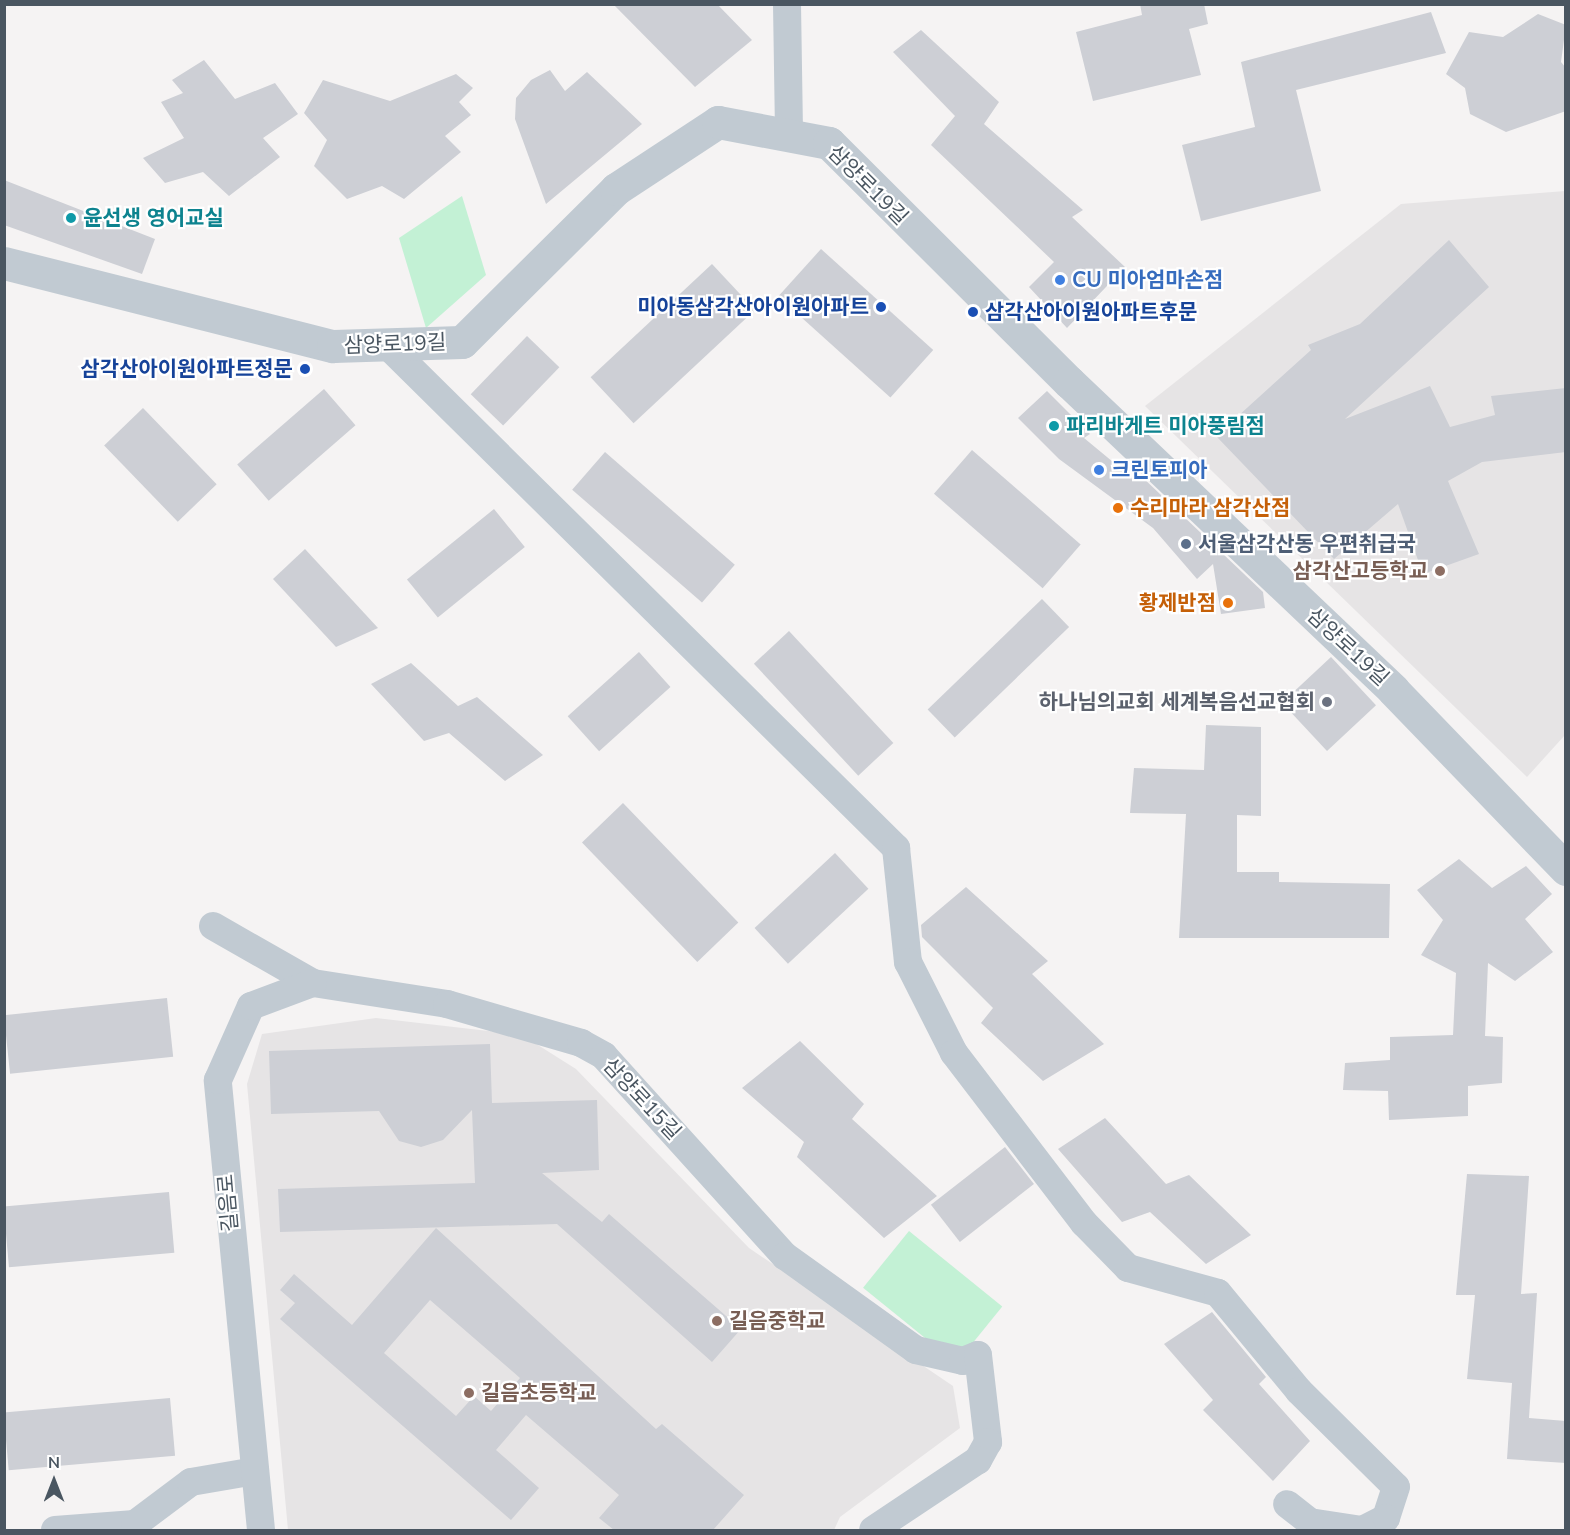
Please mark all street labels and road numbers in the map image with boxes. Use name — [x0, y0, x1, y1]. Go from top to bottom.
street label: 삼양로19길 — [823, 140, 913, 230]
street label: 삼양로19길 — [343, 330, 447, 358]
street label: 삼양로19길 — [1302, 603, 1394, 691]
street label: 삼양로15길 — [598, 1053, 686, 1145]
street label: 길음로 — [213, 1173, 243, 1233]

